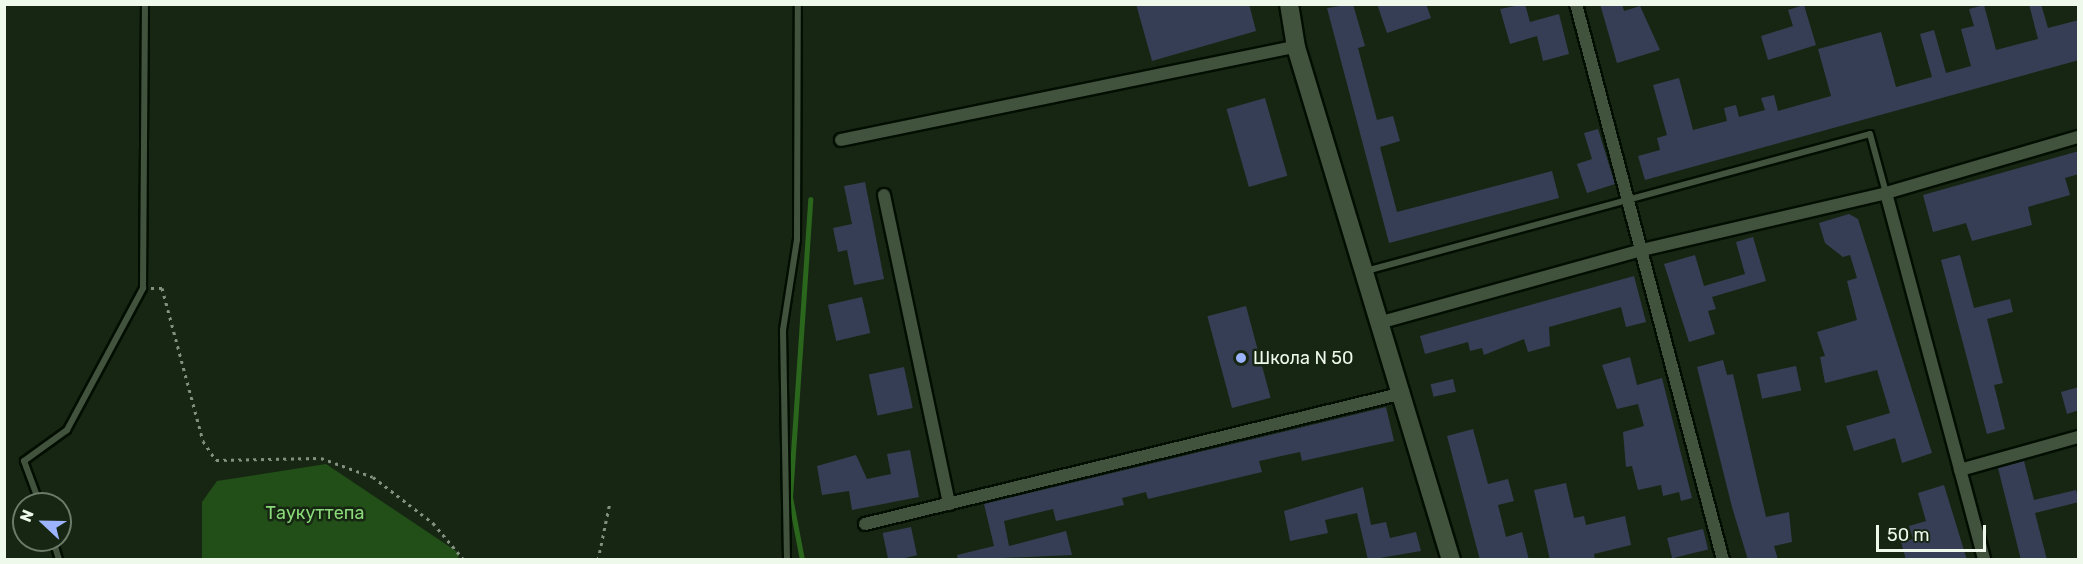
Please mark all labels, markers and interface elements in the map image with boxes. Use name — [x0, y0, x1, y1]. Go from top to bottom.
place label: Школа N 50 — [1253, 347, 1353, 369]
marker: Школа N 50 — [1234, 351, 1248, 365]
north arrow — [12, 492, 72, 552]
park label: Таукуттепа — [266, 502, 364, 524]
text: N — [16, 507, 38, 525]
scale bar — [1879, 513, 1988, 551]
text: 50 m — [1887, 524, 1930, 546]

